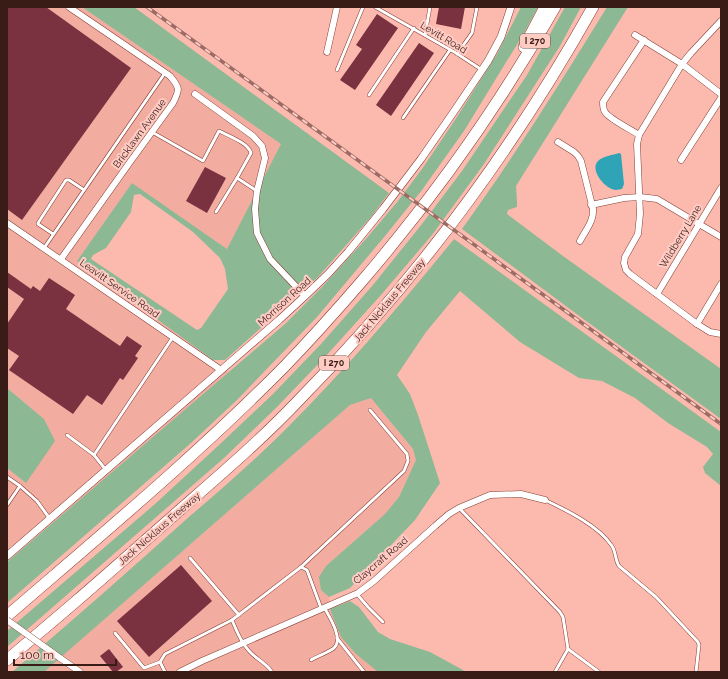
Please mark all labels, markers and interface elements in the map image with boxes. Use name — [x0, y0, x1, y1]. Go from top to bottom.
street label: Levitt Road — [419, 19, 469, 56]
road number: I 270 — [520, 34, 550, 48]
street label: Bricklawn Avenue — [111, 97, 168, 170]
street label: Wildberry Lane — [657, 203, 704, 270]
street label: Jack Nicklaus Freeway — [351, 256, 428, 344]
street label: Leavitt Service Road — [78, 257, 162, 320]
street label: Morrison Road — [256, 275, 313, 328]
road number: I 270 — [319, 356, 349, 370]
street label: Jack Nicklaus Freeway — [116, 489, 203, 567]
street label: Claycraft Road — [351, 534, 410, 586]
scale bar — [14, 641, 116, 667]
text: 100 m — [20, 648, 54, 662]

